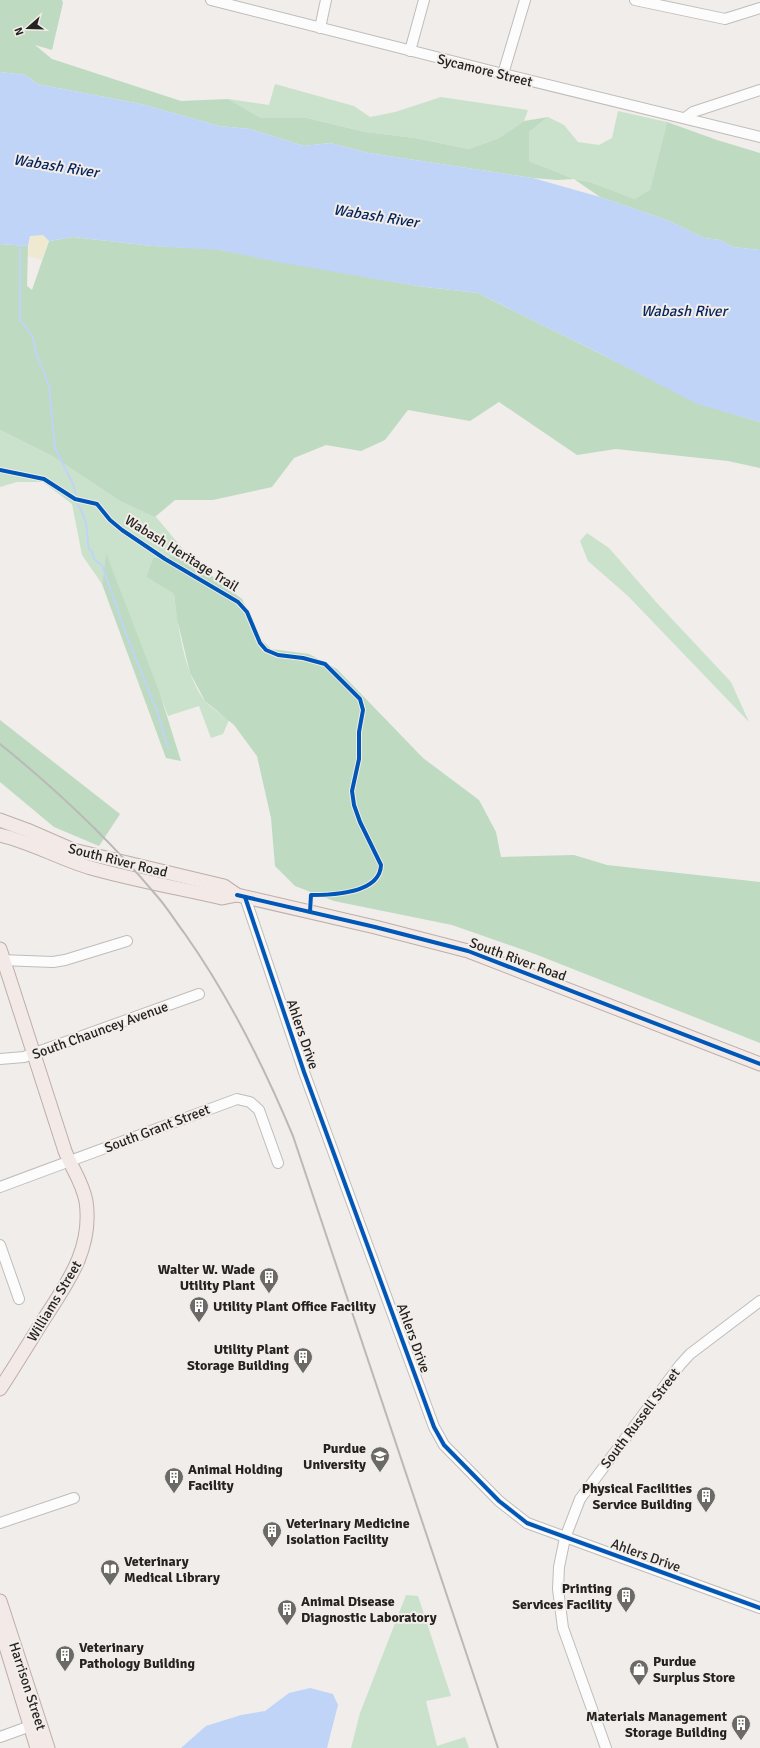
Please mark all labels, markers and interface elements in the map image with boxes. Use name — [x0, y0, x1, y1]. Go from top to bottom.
north arrow — [8, 8, 48, 48]
text: N — [12, 25, 26, 37]
street label: Sycamore Street — [436, 50, 534, 91]
water label: Wabash River — [12, 150, 102, 182]
water label: Wabash River — [332, 200, 422, 232]
water label: Wabash River — [641, 302, 729, 320]
street label: Wabash Heritage Trail — [122, 511, 242, 595]
street label: South River Road — [66, 840, 169, 881]
street label: South River Road — [467, 934, 569, 985]
street label: Ahlers Drive — [283, 997, 322, 1071]
street label: South Chauncey Avenue — [30, 998, 171, 1063]
street label: South Grant Street — [102, 1101, 212, 1156]
street label: Williams Street — [24, 1258, 85, 1345]
place label: Walter W. Wade Utility Plant — [158, 1261, 256, 1294]
building icon: Walter W. Wade Utility Plant — [258, 1266, 280, 1294]
building icon: Utility Plant Office Facility — [188, 1295, 210, 1323]
place label: Utility Plant Office Facility — [213, 1298, 376, 1315]
street label: Ahlers Drive — [393, 1301, 434, 1375]
place label: Utility Plant Storage Building — [187, 1341, 290, 1374]
building icon: Utility Plant Storage Building — [292, 1346, 314, 1374]
street label: South Russell Street — [597, 1365, 684, 1472]
place label: Purdue University — [303, 1440, 366, 1473]
school or university icon: Purdue University — [369, 1445, 391, 1473]
place label: Animal Holding Facility — [188, 1461, 283, 1494]
building icon: Animal Holding Facility — [163, 1466, 185, 1494]
place label: Physical Facilities Service Building — [582, 1480, 692, 1513]
building icon: Physical Facilities Service Building — [695, 1485, 717, 1513]
place label: Veterinary Medicine Isolation Facility — [286, 1515, 410, 1548]
building icon: Veterinary Medicine Isolation Facility — [261, 1520, 283, 1548]
street label: Ahlers Drive — [609, 1535, 683, 1576]
place label: Veterinary Medical Library — [124, 1553, 220, 1586]
library icon: Veterinary Medical Library — [99, 1558, 121, 1586]
place label: Printing Services Facility — [512, 1580, 612, 1613]
building icon: Printing Services Facility — [615, 1585, 637, 1613]
place label: Animal Disease Diagnostic Laboratory — [301, 1593, 437, 1626]
building icon: Animal Disease Diagnostic Laboratory — [276, 1598, 298, 1626]
place label: Veterinary Pathology Building — [79, 1639, 195, 1672]
street label: Harrison Street — [5, 1640, 50, 1732]
building icon: Veterinary Pathology Building — [54, 1644, 76, 1672]
place label: Purdue Surplus Store — [653, 1653, 735, 1686]
shop icon: Purdue Surplus Store — [628, 1658, 650, 1686]
place label: Materials Management Storage Building — [586, 1708, 728, 1741]
building icon: Materials Management Storage Building — [730, 1713, 752, 1741]

